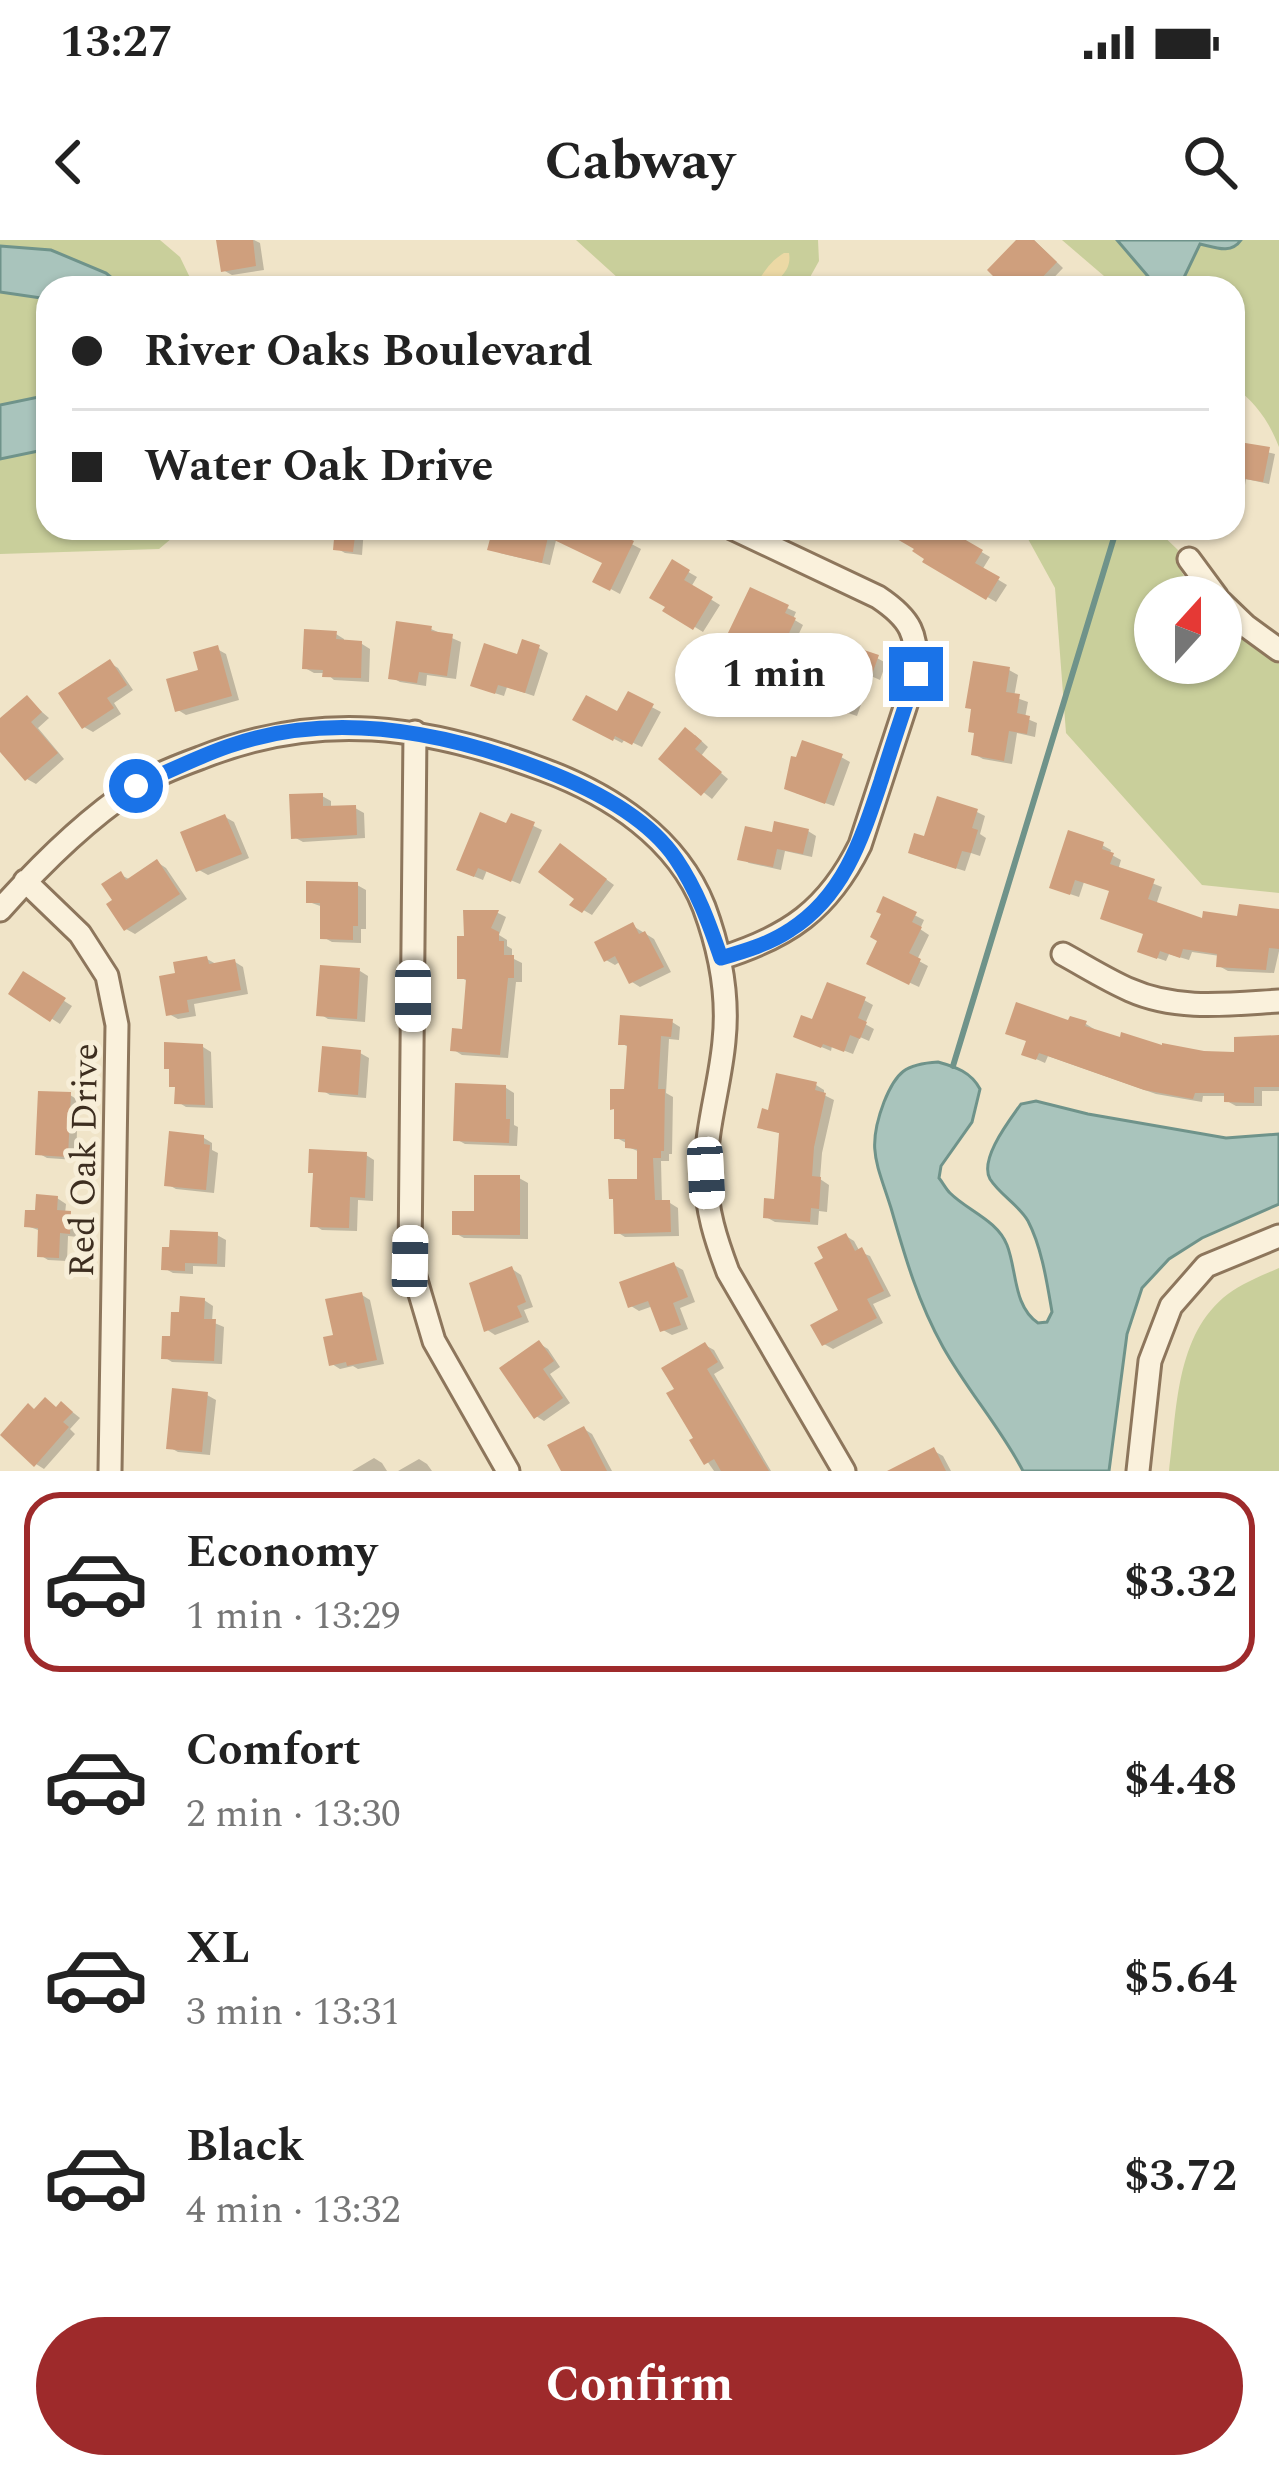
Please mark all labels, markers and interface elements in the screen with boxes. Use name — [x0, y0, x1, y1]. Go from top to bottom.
text: 13:27 — [60, 8, 173, 77]
text: Cabway — [544, 121, 735, 203]
icon: back — [36, 129, 102, 195]
icon: search — [1177, 129, 1243, 195]
text: River Oaks Boulevard — [144, 317, 593, 386]
text: Water Oak Drive — [144, 432, 494, 501]
north arrow — [1134, 576, 1242, 684]
map controls — [1134, 576, 1242, 684]
callout: 1 min — [676, 632, 874, 716]
text: 1 min — [722, 645, 826, 704]
route end — [889, 647, 943, 701]
route start — [109, 759, 163, 813]
car — [395, 960, 431, 1032]
street label: Red Oak Drive — [55, 1043, 114, 1278]
car — [686, 1136, 726, 1210]
car — [391, 1225, 429, 1297]
text: Economy — [186, 1518, 377, 1587]
icon: car — [42, 1528, 150, 1636]
text: $3.32 — [1124, 1548, 1237, 1617]
text: 1 min · 13:29 — [186, 1587, 401, 1646]
text: Comfort — [186, 1716, 361, 1785]
icon: car — [42, 1726, 150, 1834]
text: $4.48 — [1124, 1746, 1237, 1815]
text: 2 min · 13:30 — [186, 1785, 401, 1844]
text: XL — [186, 1914, 250, 1983]
icon: car — [42, 1924, 150, 2032]
text: $5.64 — [1124, 1944, 1237, 2013]
text: 3 min · 13:31 — [186, 1983, 401, 2042]
text: Black — [186, 2112, 304, 2181]
icon: car — [42, 2122, 150, 2230]
text: $3.72 — [1124, 2142, 1237, 2211]
text: 4 min · 13:32 — [186, 2181, 401, 2240]
button: Confirm — [36, 2317, 1243, 2455]

